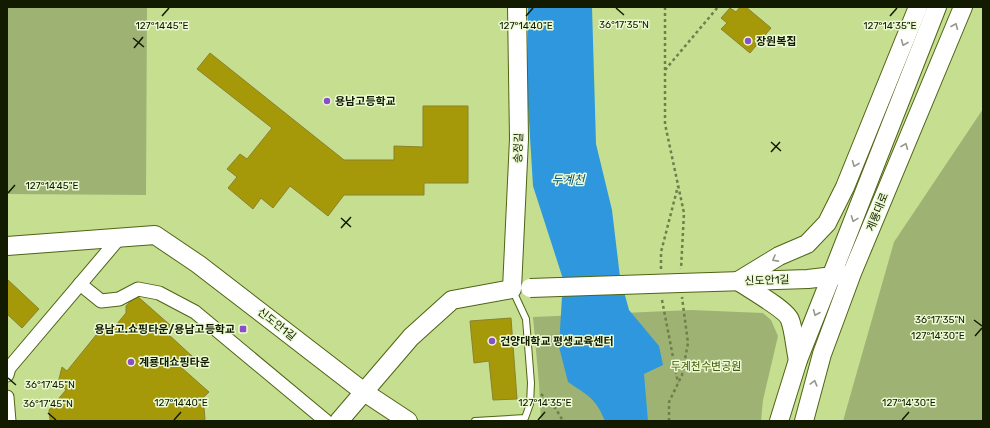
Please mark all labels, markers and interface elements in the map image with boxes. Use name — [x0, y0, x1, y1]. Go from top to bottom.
text: 36°17'35"N — [599, 19, 649, 31]
text: 127°14'45"E — [135, 20, 189, 32]
text: 127°14'40"E — [499, 20, 553, 32]
text: 127°14'35"E — [863, 20, 917, 32]
one-way arrow — [950, 22, 958, 30]
place label: 장원복집 — [756, 35, 796, 48]
marker: 장원복집 — [743, 36, 753, 46]
one-way arrow — [900, 40, 908, 47]
place label: 용남고등학교 — [335, 95, 396, 108]
marker: 용남고등학교 — [322, 96, 332, 106]
street label: 송정길 — [511, 133, 526, 163]
one-way arrow — [900, 142, 908, 149]
one-way arrow — [852, 159, 860, 167]
water label: 두계천 — [551, 173, 587, 187]
text: 127°14'45"E — [25, 180, 79, 192]
street label: 계룡대로 — [864, 191, 891, 233]
one-way arrow — [851, 216, 859, 223]
one-way arrow — [772, 254, 779, 261]
street label: 신도안1길 — [744, 273, 790, 288]
street label: 신도안1길 — [255, 305, 299, 343]
one-way arrow — [813, 308, 821, 316]
text: 36°17'35"N — [915, 314, 965, 326]
place label: 용남고.쇼핑타운/용남고등학교 — [94, 323, 235, 336]
marker: 용남고.쇼핑타운/용남고등학교 — [238, 324, 248, 334]
text: 127°14'30"E — [911, 330, 965, 342]
place label: 건양대학교 평생교육센터 — [500, 335, 614, 348]
marker: 건양대학교 평생교육센터 — [487, 336, 497, 346]
place label: 계룡대쇼핑타운 — [139, 356, 210, 369]
marker: 계룡대쇼핑타운 — [126, 357, 136, 367]
park label: 두계천수변공원 — [671, 360, 741, 373]
text: 36°17'45"N — [25, 379, 75, 391]
one-way arrow — [809, 380, 818, 387]
text: 127°14'40"E — [154, 397, 208, 409]
text: 127°14'35"E — [518, 397, 572, 409]
text: 127°14'30"E — [882, 397, 936, 409]
text: 36°17'45"N — [23, 398, 73, 410]

